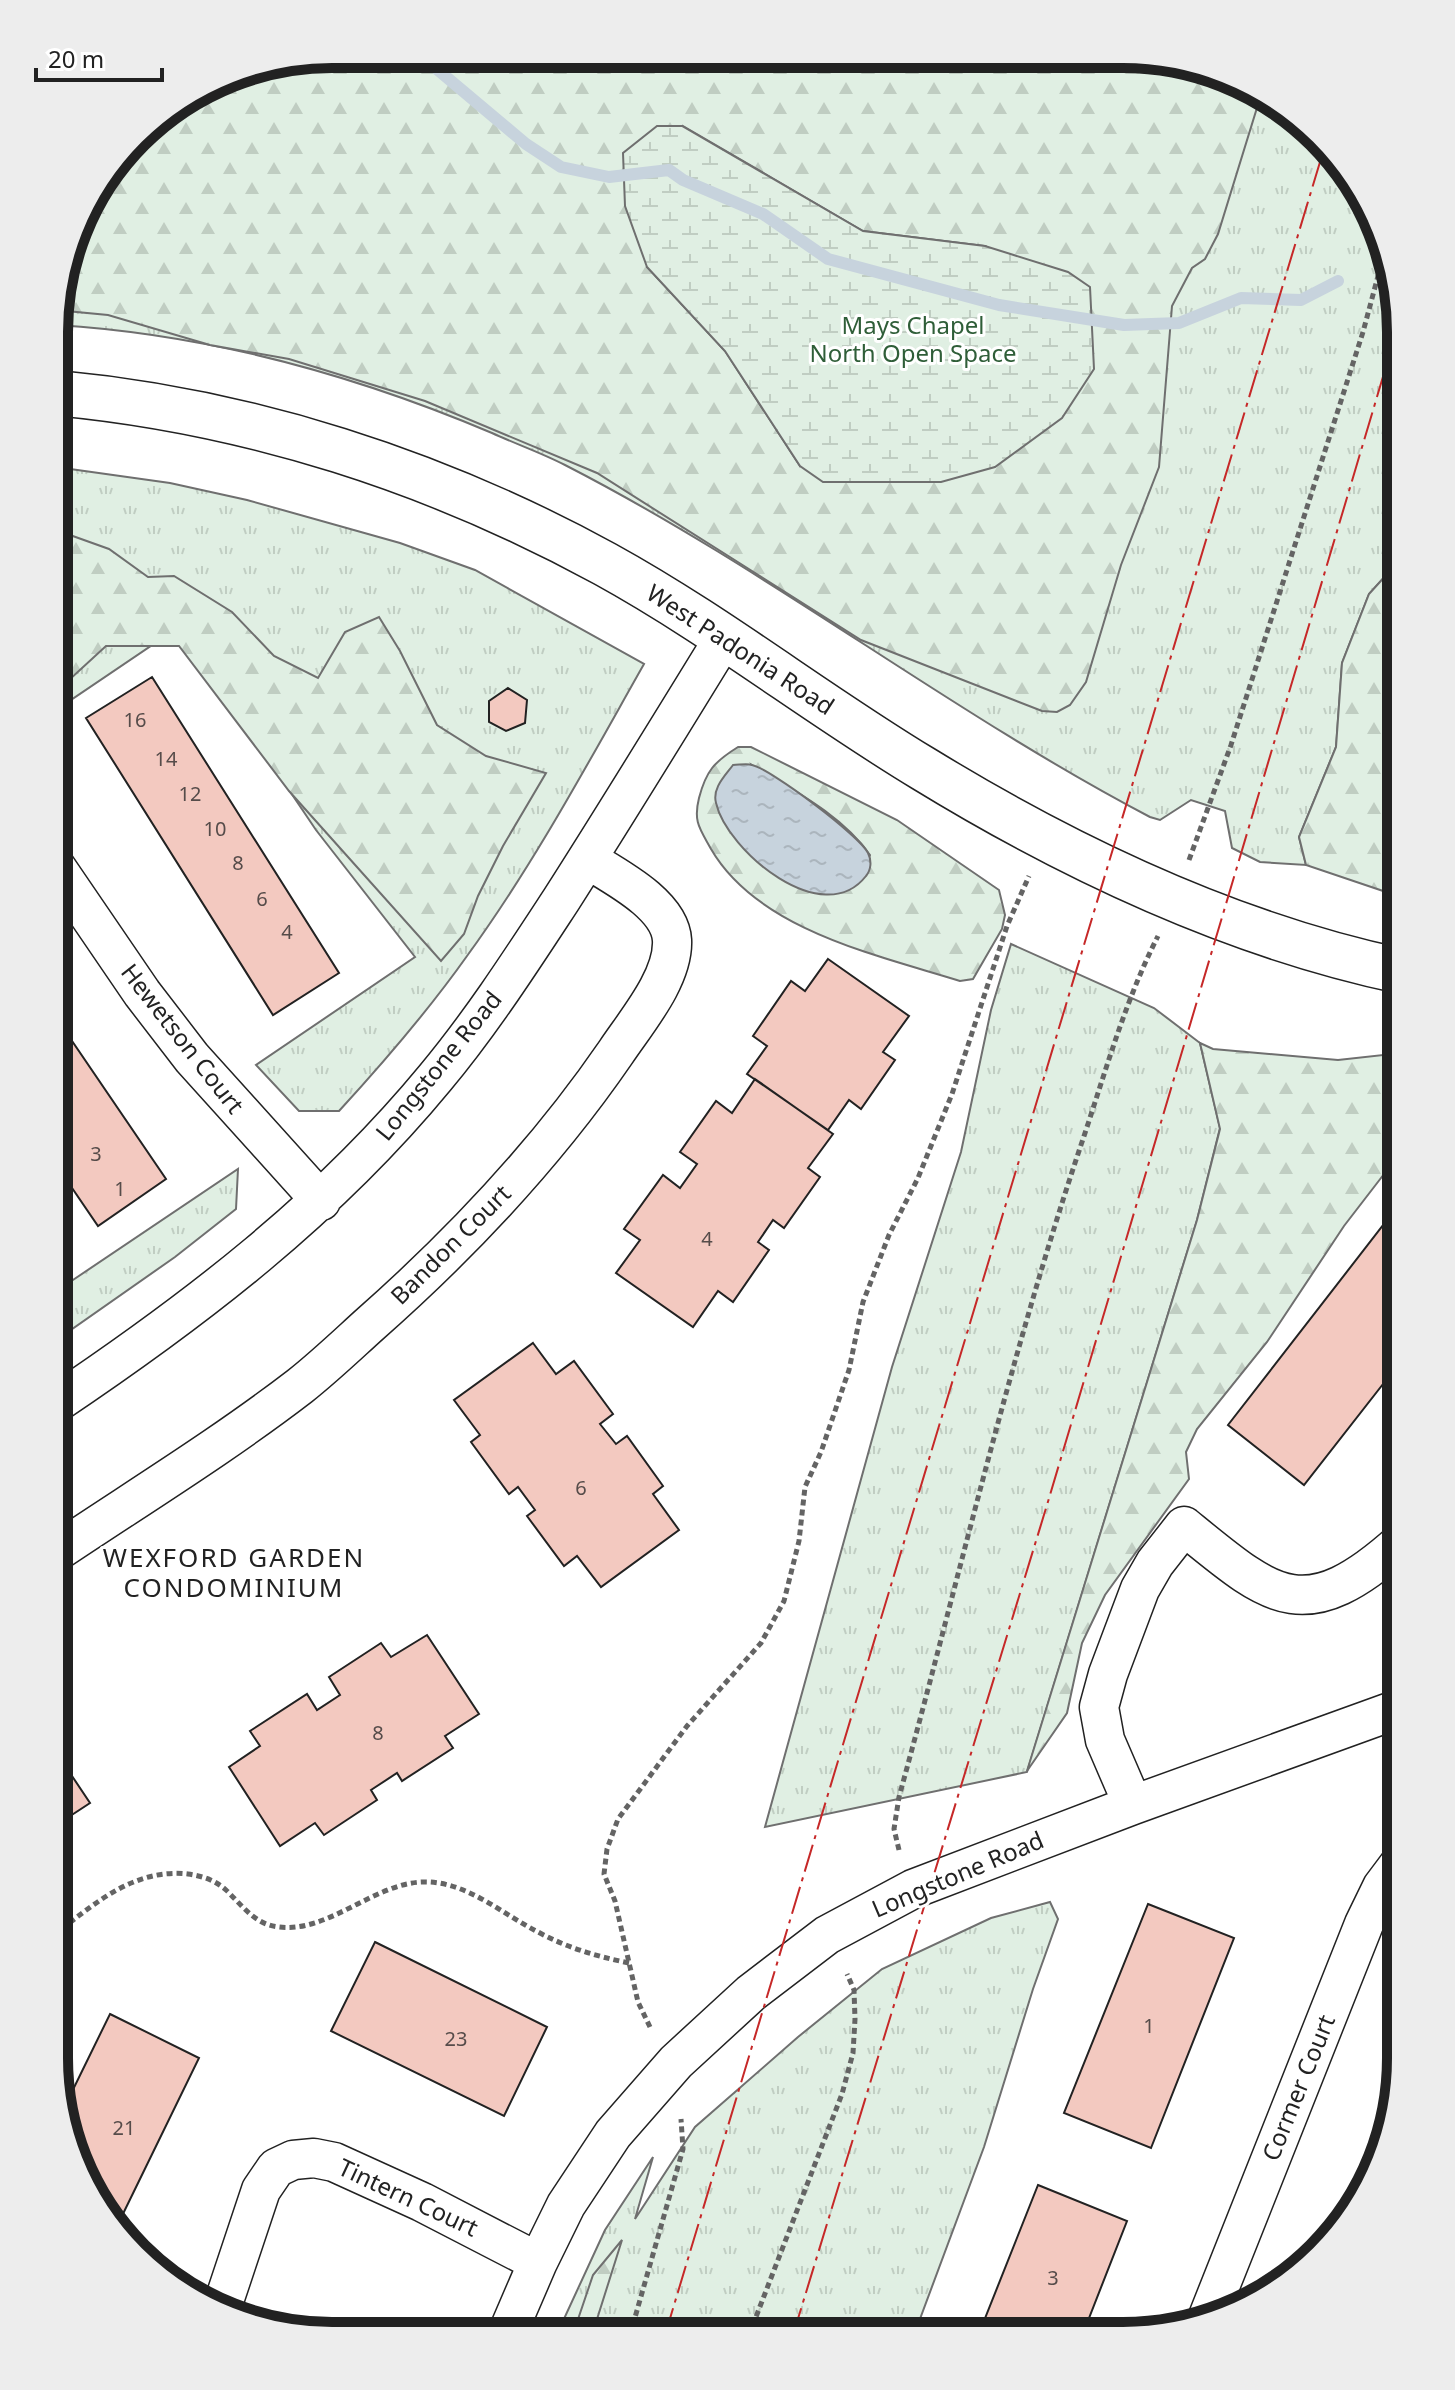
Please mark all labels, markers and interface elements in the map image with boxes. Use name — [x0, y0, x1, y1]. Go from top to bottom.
scale bar — [36, 32, 162, 82]
text: 20 m — [48, 42, 104, 75]
park label: Mays Chapel North Open Space — [810, 308, 1016, 369]
street label: West Padonia Road — [641, 576, 841, 722]
house number: 16 — [124, 706, 146, 733]
house number: 14 — [155, 745, 178, 772]
house number: 12 — [179, 780, 201, 807]
house number: 10 — [204, 815, 226, 842]
house number: 8 — [232, 849, 244, 876]
house number: 6 — [256, 885, 268, 912]
house number: 4 — [281, 918, 293, 945]
street label: Hewetson Court — [114, 956, 252, 1120]
street label: Longstone Road — [367, 983, 508, 1147]
house number: 3 — [90, 1140, 102, 1167]
house number: 1 — [114, 1175, 126, 1202]
street label: Bandon Court — [383, 1176, 517, 1311]
house number: 4 — [701, 1225, 713, 1252]
house number: 6 — [575, 1474, 587, 1501]
district label: WEXFORD GARDEN CONDOMINIUM — [103, 1539, 365, 1605]
house number: 8 — [372, 1719, 384, 1746]
street label: Longstone Road — [866, 1823, 1048, 1925]
street label: Cormer Court — [1253, 2009, 1342, 2165]
house number: 1 — [1143, 2012, 1155, 2039]
house number: 23 — [445, 2025, 467, 2052]
house number: 21 — [113, 2114, 135, 2141]
street label: Tintern Court — [333, 2150, 484, 2244]
house number: 3 — [1047, 2264, 1059, 2291]

